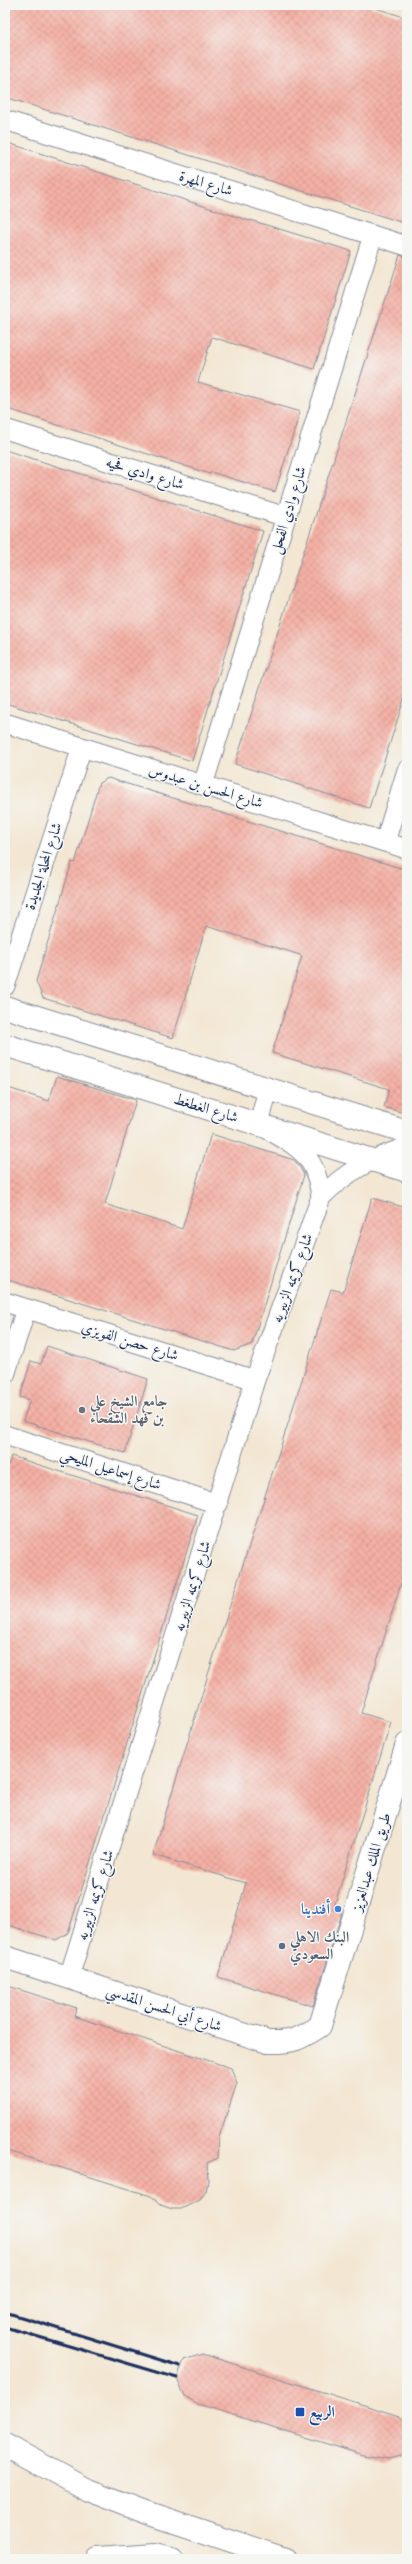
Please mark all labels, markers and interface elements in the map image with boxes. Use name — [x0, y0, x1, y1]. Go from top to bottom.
street label: شارع المهرة — [176, 165, 235, 203]
street label: شارع وادي فحيه — [103, 452, 187, 497]
street label: شارع وادي الفحل — [265, 464, 314, 557]
street label: شارع الحسن بن عبدوس — [146, 759, 266, 816]
street label: شارع المحلة الجديدة — [19, 820, 69, 913]
street label: شارع الغطغط — [170, 1089, 241, 1130]
street label: شارع كريمه الزبيريه — [267, 1231, 320, 1327]
street label: شارع حصن الفويزي — [78, 1317, 181, 1368]
place label: جامع الشيخ علي بن فهد الشقحاء — [89, 1391, 167, 1428]
marker: جامع الشيخ علي بن فهد الشقحاء — [77, 1405, 87, 1415]
street label: شارع إسماعيل المليحي — [57, 1443, 164, 1499]
street label: شارع كريمه الزبيريه — [169, 1538, 218, 1635]
street label: طريق الملك عبدالعزيز — [346, 1810, 395, 1916]
street label: شارع كريمه الزبيريه — [72, 1847, 121, 1944]
place label: أفندينا — [301, 1898, 330, 1919]
marker: أفندينا — [333, 1904, 343, 1914]
place label: البنك الاهلي السعودي — [289, 1927, 349, 1966]
marker: البنك الاهلي السعودي — [277, 1941, 287, 1951]
street label: شارع أبي الحسن المقدسي — [102, 1979, 225, 2040]
place label: الربيع — [309, 2402, 335, 2426]
marker: الربيع — [294, 2406, 306, 2418]

